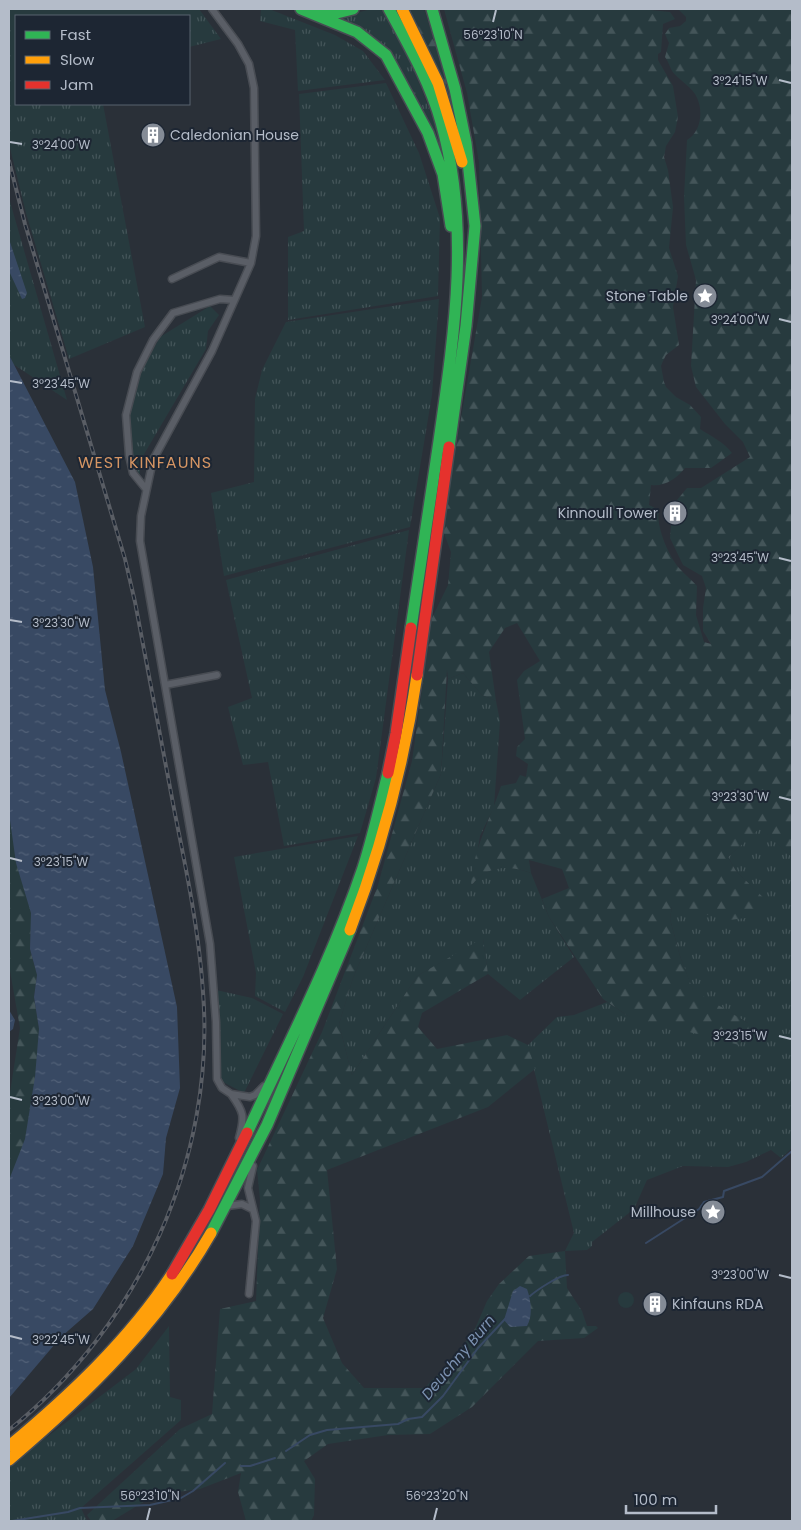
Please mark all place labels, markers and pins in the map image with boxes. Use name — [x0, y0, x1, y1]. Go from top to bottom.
building icon: Caledonian House — [140, 122, 166, 148]
place label: Caledonian House — [170, 125, 299, 145]
place icon: Stone Table — [692, 283, 718, 309]
place label: Stone Table — [606, 286, 688, 306]
building icon: Kinnoull Tower — [662, 500, 688, 526]
place label: Kinnoull Tower — [558, 503, 658, 523]
place icon: Millhouse — [700, 1199, 726, 1225]
place label: Millhouse — [631, 1202, 696, 1222]
building icon: Kinfauns RDA — [642, 1291, 668, 1317]
place label: Kinfauns RDA — [672, 1294, 764, 1314]

